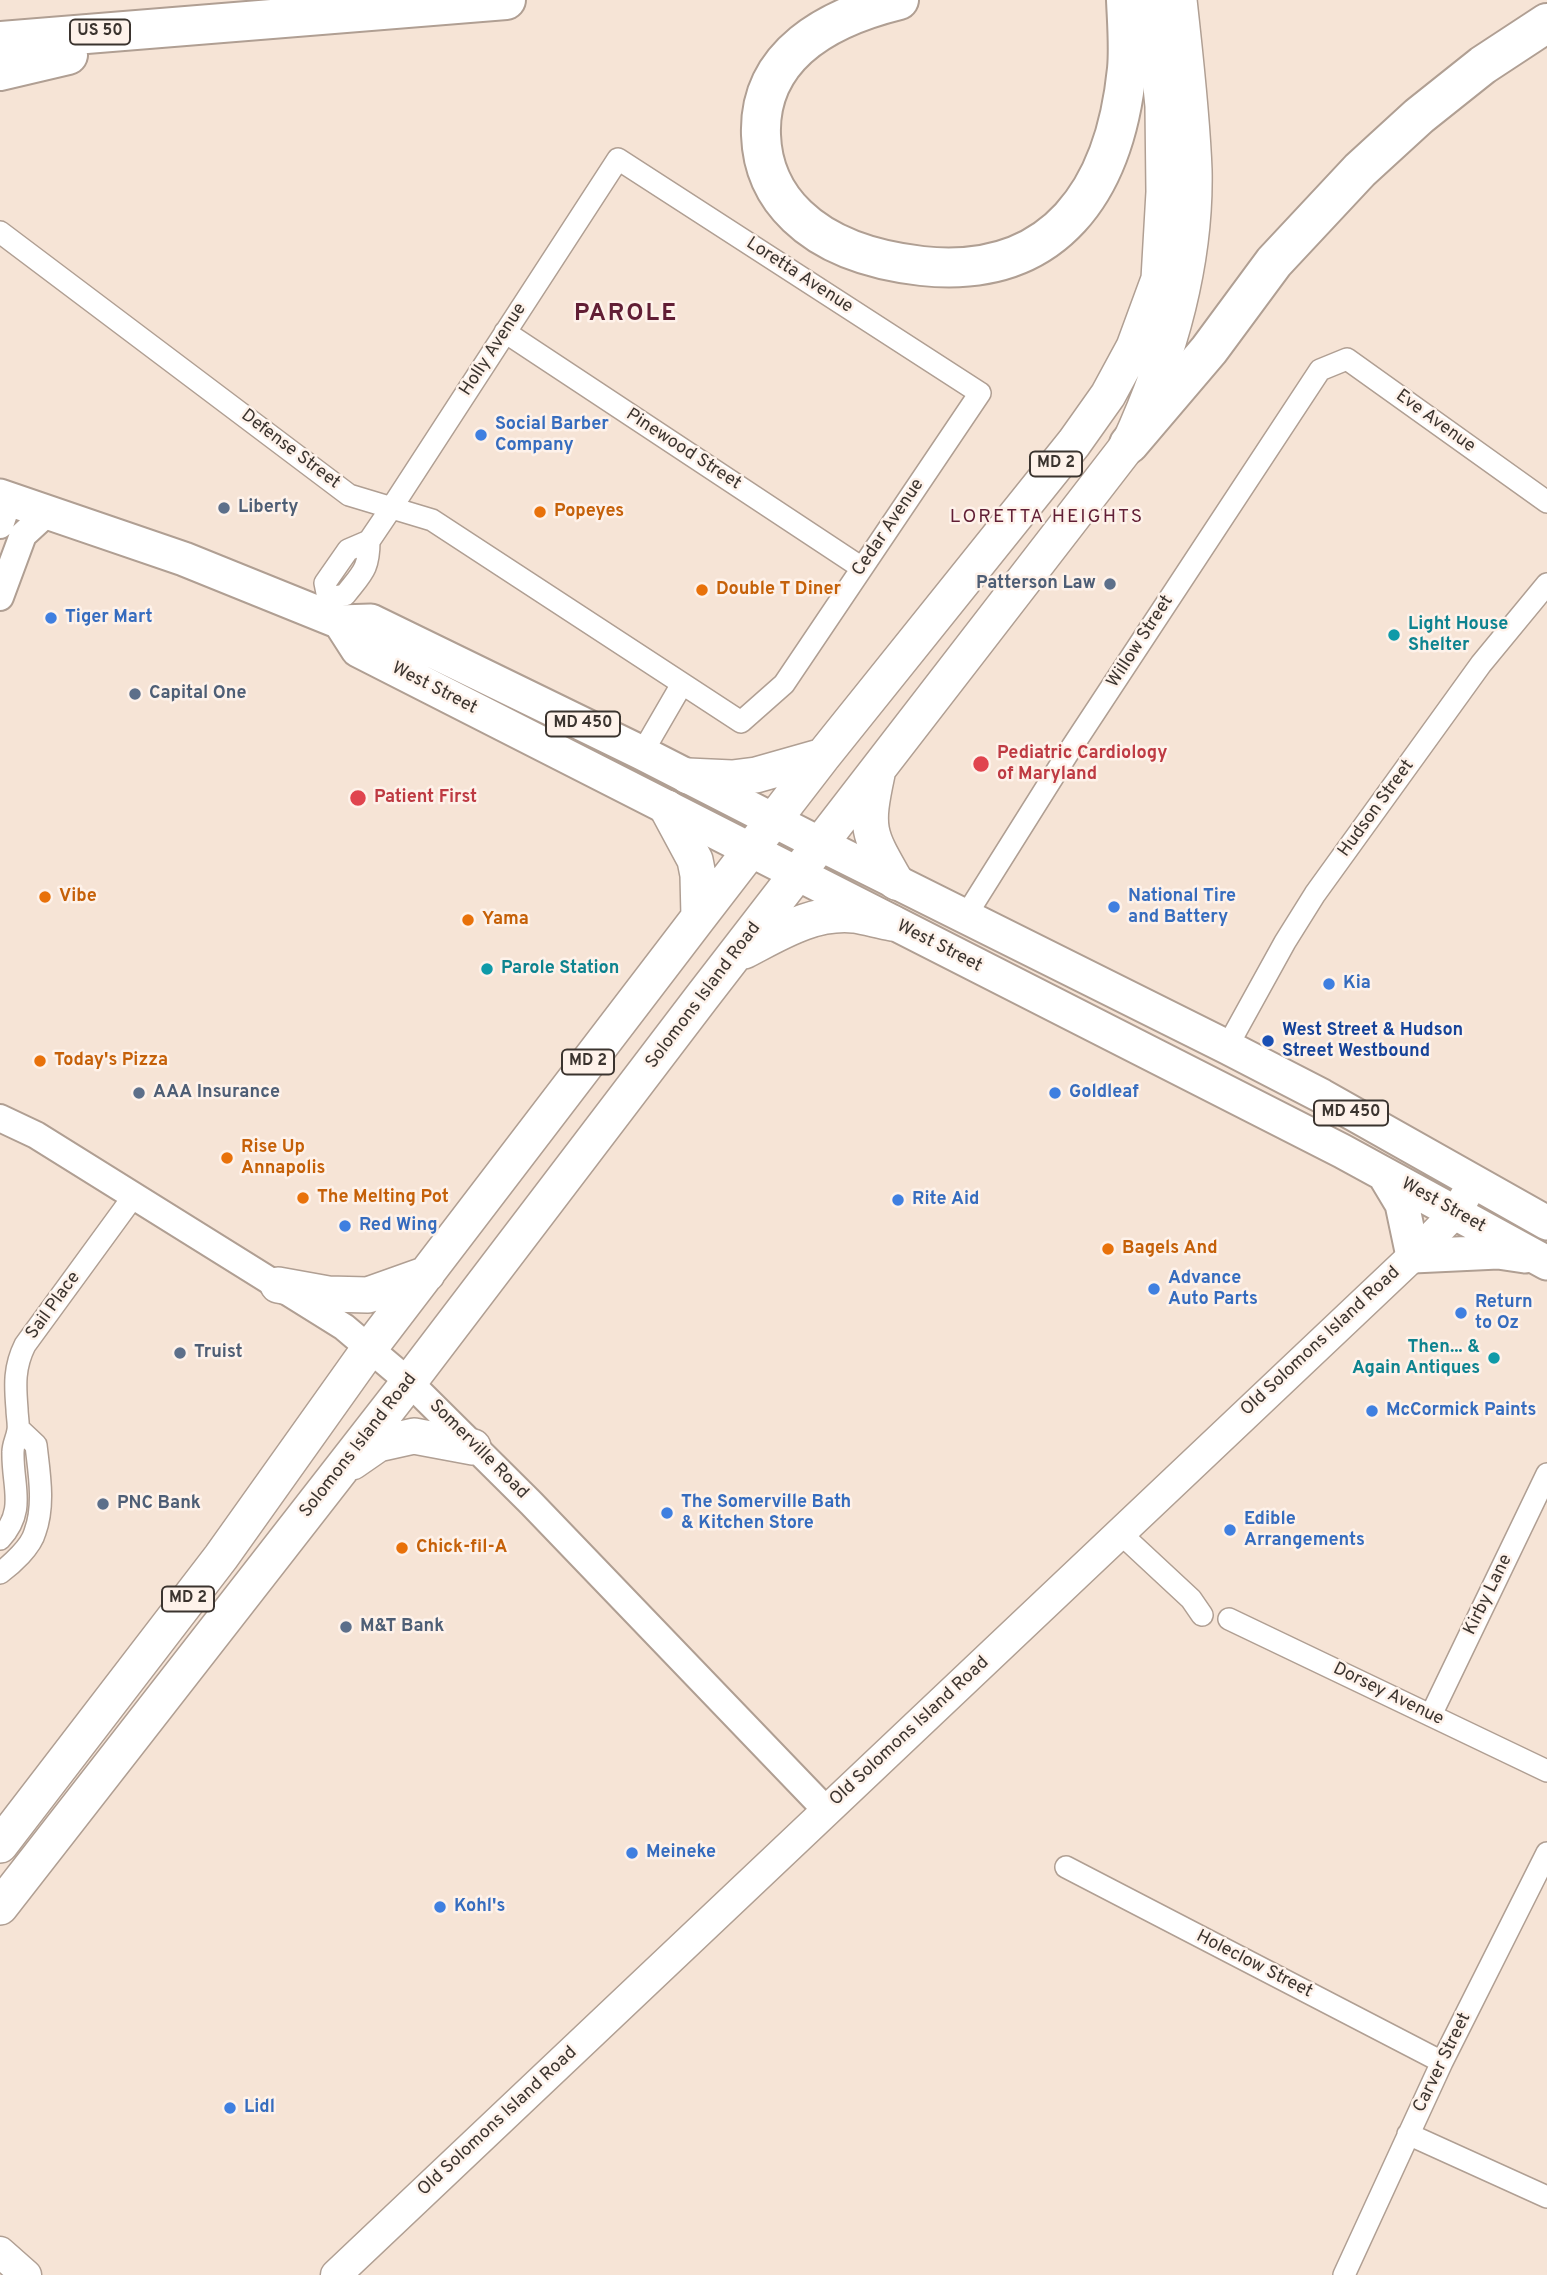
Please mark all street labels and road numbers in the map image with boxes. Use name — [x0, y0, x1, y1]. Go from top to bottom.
road number: US 50 — [70, 20, 130, 44]
street label: Loretta Avenue — [741, 233, 857, 319]
street label: Holly Avenue — [456, 300, 532, 400]
street label: Eve Avenue — [1391, 386, 1479, 458]
street label: Pinewood Street — [621, 405, 745, 495]
street label: Defense Street — [236, 406, 344, 494]
road number: MD 2 — [1030, 452, 1082, 477]
street label: Cedar Avenue — [848, 475, 930, 581]
street label: Willow Street — [1103, 592, 1179, 692]
street label: West Street — [388, 658, 480, 720]
road number: MD 450 — [546, 712, 620, 736]
street label: Hudson Street — [1334, 756, 1420, 862]
street label: West Street — [893, 916, 985, 978]
street label: Solomons Island Road — [642, 919, 766, 1073]
road number: MD 2 — [562, 1050, 614, 1074]
road number: MD 450 — [1314, 1100, 1388, 1126]
street label: West Street — [1397, 1174, 1489, 1238]
street label: Old Solomons Island Road — [1237, 1263, 1405, 1421]
street label: Sail Place — [22, 1268, 86, 1344]
street label: Solomons Island Road — [296, 1369, 422, 1523]
street label: Somerville Road — [424, 1396, 532, 1504]
street label: Kirby Lane — [1460, 1551, 1518, 1639]
road number: MD 2 — [162, 1586, 214, 1611]
street label: Old Solomons Island Road — [826, 1653, 994, 1811]
street label: Dorsey Avenue — [1329, 1659, 1447, 1731]
street label: Holeclow Street — [1192, 1926, 1316, 2004]
street label: Carver Street — [1410, 2010, 1476, 2116]
street label: Old Solomons Island Road — [414, 2043, 582, 2201]

